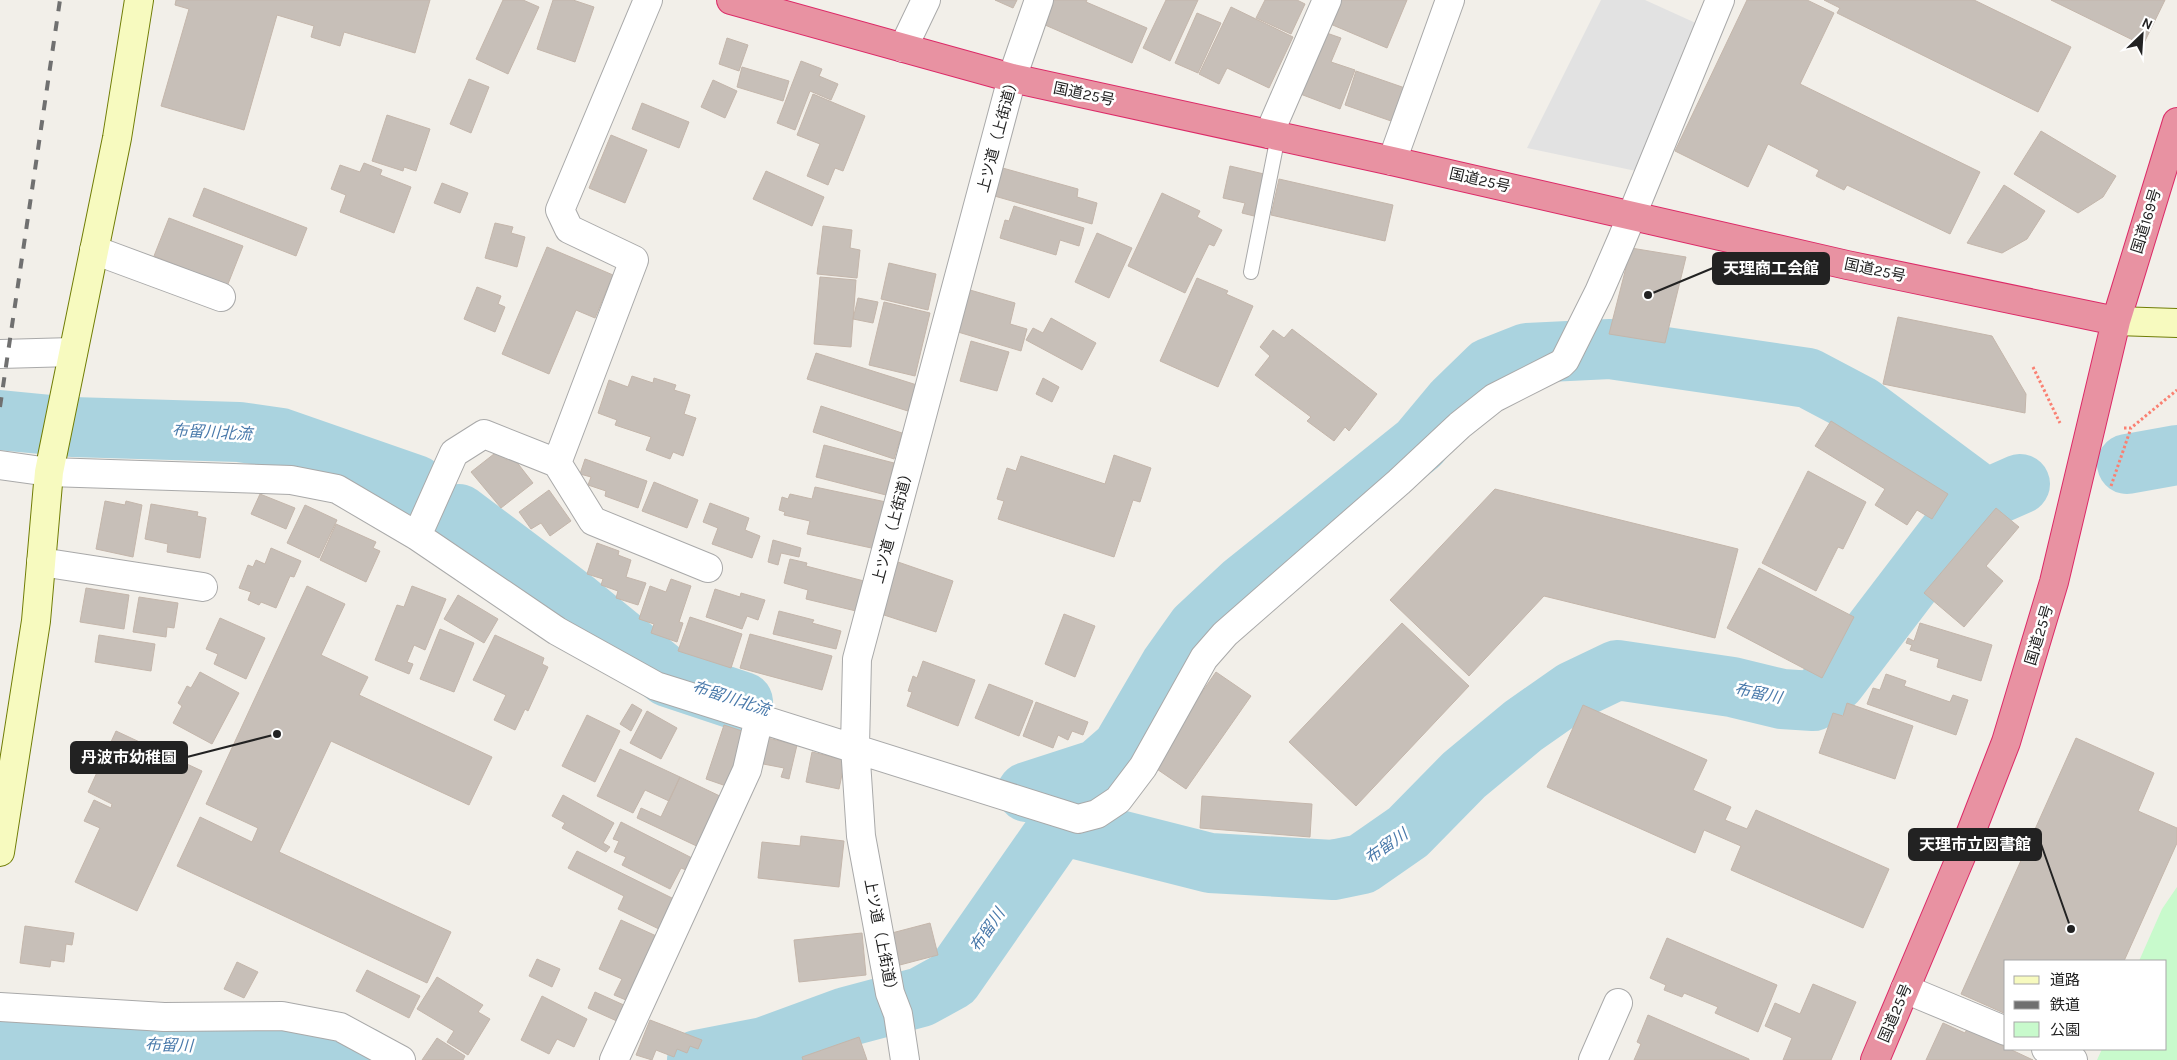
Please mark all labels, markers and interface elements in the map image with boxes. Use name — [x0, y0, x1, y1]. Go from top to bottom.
north arrow — [2117, 10, 2167, 60]
text: N — [2139, 14, 2155, 33]
street label: 上ツ道（上街道） — [974, 74, 1022, 194]
street label: 国道25号 — [1052, 79, 1116, 109]
street label: 国道25号 — [1448, 164, 1512, 196]
street label: 国道169号 — [2128, 186, 2164, 256]
callout: 天理商工会館 — [1713, 253, 1829, 284]
street label: 国道25号 — [1843, 255, 1907, 285]
text: 天理商工会館 — [1723, 259, 1819, 278]
water label: 布留川北流 — [172, 420, 255, 444]
street label: 上ツ道（上街道） — [869, 465, 917, 585]
street label: 国道25号 — [2021, 603, 2057, 667]
water label: 布留川北流 — [690, 677, 775, 720]
water label: 布留川 — [1733, 679, 1785, 708]
callout: 丹波市幼稚園 — [71, 742, 187, 773]
text: 丹波市幼稚園 — [81, 748, 177, 767]
water label: 布留川 — [1361, 823, 1413, 868]
callout: 天理市立図書館 — [1909, 829, 2041, 860]
text: 天理市立図書館 — [1919, 835, 2031, 854]
street label: 上ツ道（上街道） — [861, 877, 901, 999]
water label: 布留川 — [965, 903, 1010, 955]
legend — [2004, 960, 2167, 1050]
text: 道路 — [2050, 971, 2080, 989]
street label: 国道25号 — [1875, 981, 1915, 1045]
text: 鉄道 — [2050, 996, 2080, 1014]
text: 公園 — [2050, 1021, 2080, 1039]
water label: 布留川 — [145, 1035, 195, 1055]

